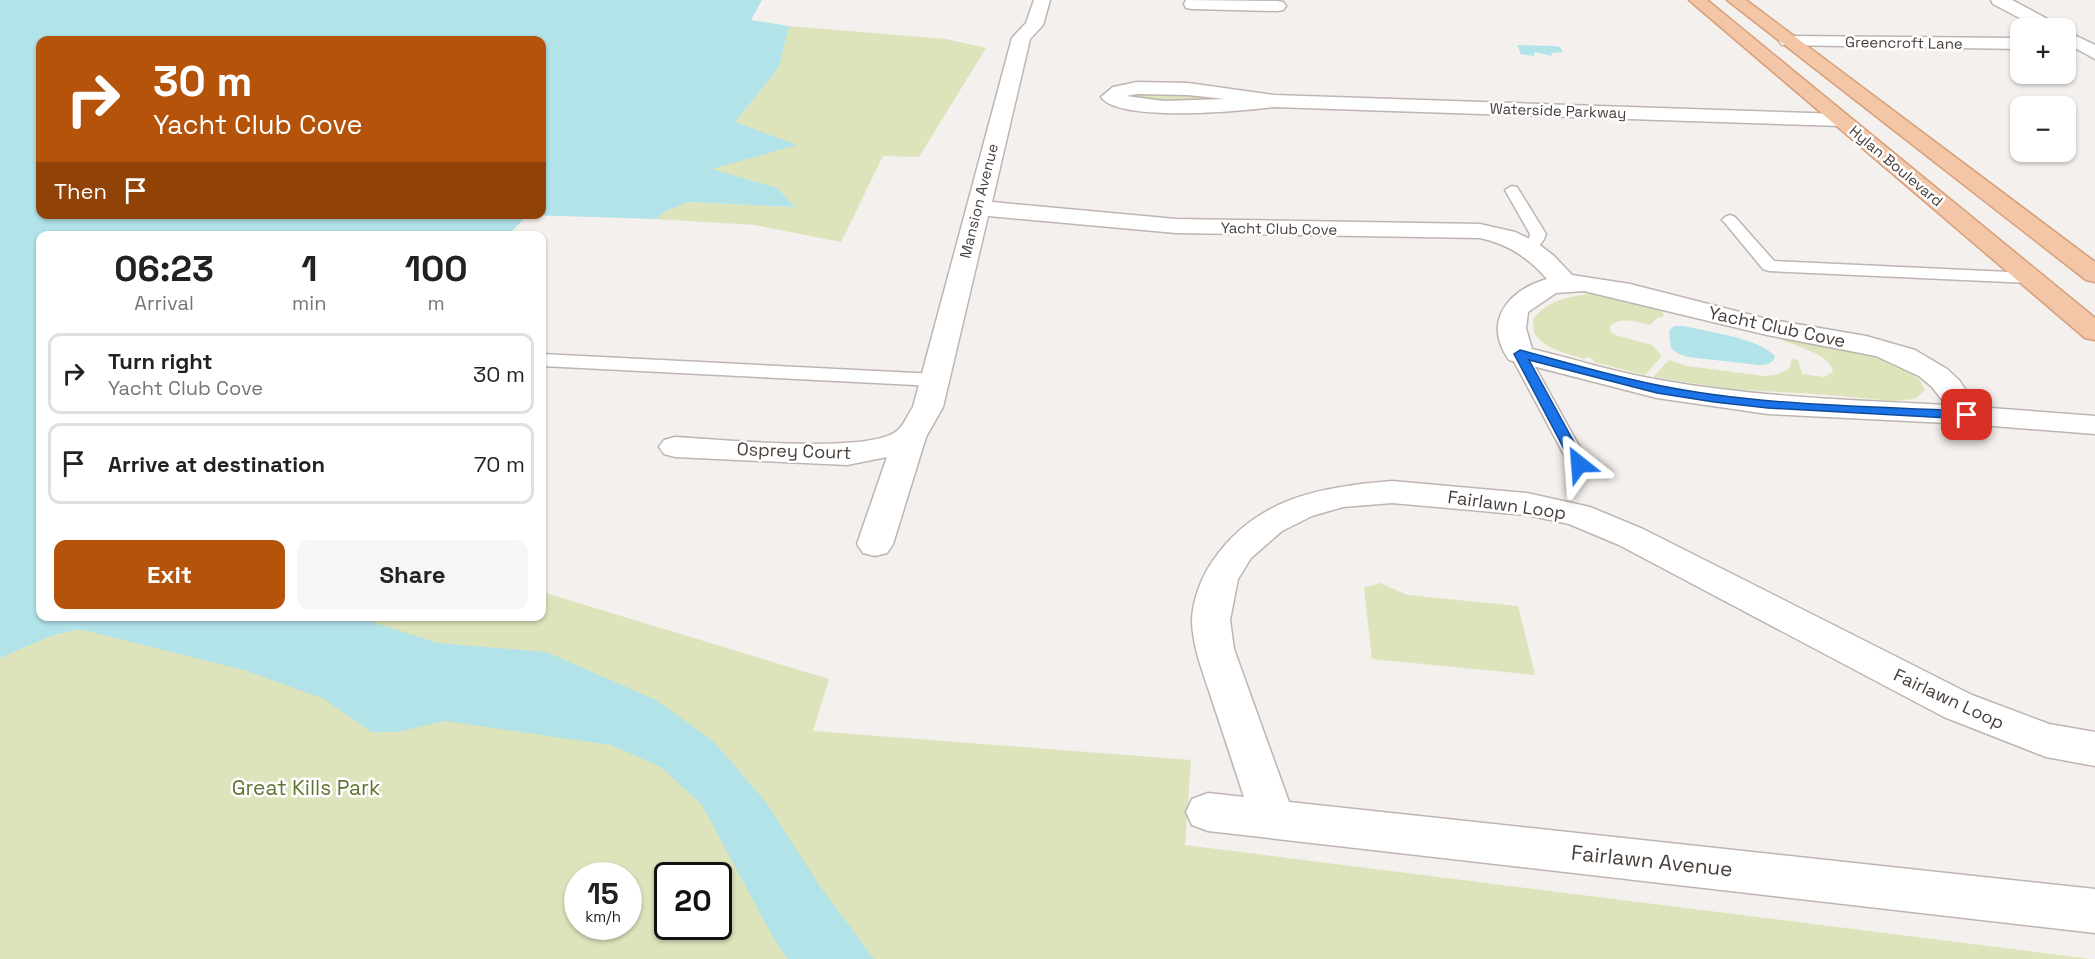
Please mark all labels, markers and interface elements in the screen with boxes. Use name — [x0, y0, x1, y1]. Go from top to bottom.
map controls — [2010, 18, 2076, 162]
button: + — [2010, 18, 2076, 84]
street label: Greencroft Lane — [1845, 32, 1963, 53]
text: 30 m — [153, 55, 252, 108]
icon: right — [54, 60, 132, 138]
button: − — [2010, 96, 2076, 162]
street label: Waterside Parkway — [1489, 99, 1627, 122]
text: Yacht Club Cove — [153, 107, 362, 142]
street label: Hylan Boulevard — [1846, 121, 1947, 210]
street label: Mansion Avenue — [955, 141, 1002, 260]
icon: arrive — [119, 174, 152, 207]
text: Then — [54, 177, 107, 205]
street label: Yacht Club Cove — [1221, 218, 1337, 239]
text: 06:23 — [114, 246, 214, 292]
text: 1 — [301, 246, 317, 292]
text: 100 — [405, 246, 468, 292]
text: Arrival — [134, 290, 194, 316]
text: min — [292, 290, 326, 316]
text: m — [428, 290, 445, 316]
street label: Yacht Club Cove — [1706, 301, 1848, 352]
text: Turn right — [108, 347, 213, 375]
icon: right — [57, 357, 90, 390]
text: 30 m — [473, 360, 525, 388]
text: Yacht Club Cove — [108, 375, 263, 401]
pin — [1941, 389, 1992, 440]
icon: arrive — [1950, 398, 1983, 431]
position arrow — [1547, 432, 1611, 496]
street label: Osprey Court — [736, 437, 852, 464]
icon: arrive — [57, 447, 90, 480]
text: Arrive at destination — [108, 450, 325, 478]
text: 70 m — [474, 450, 525, 478]
street label: Fairlawn Loop — [1446, 485, 1568, 524]
button: Exit — [54, 540, 285, 609]
button: Share — [297, 540, 528, 609]
street label: Fairlawn Loop — [1890, 663, 2008, 734]
park label: Great Kills Park — [232, 774, 380, 801]
street label: Fairlawn Avenue — [1570, 839, 1734, 882]
speed limit sign: 20 — [654, 862, 732, 940]
text: 15 — [587, 874, 619, 913]
text: km/h — [585, 907, 621, 926]

